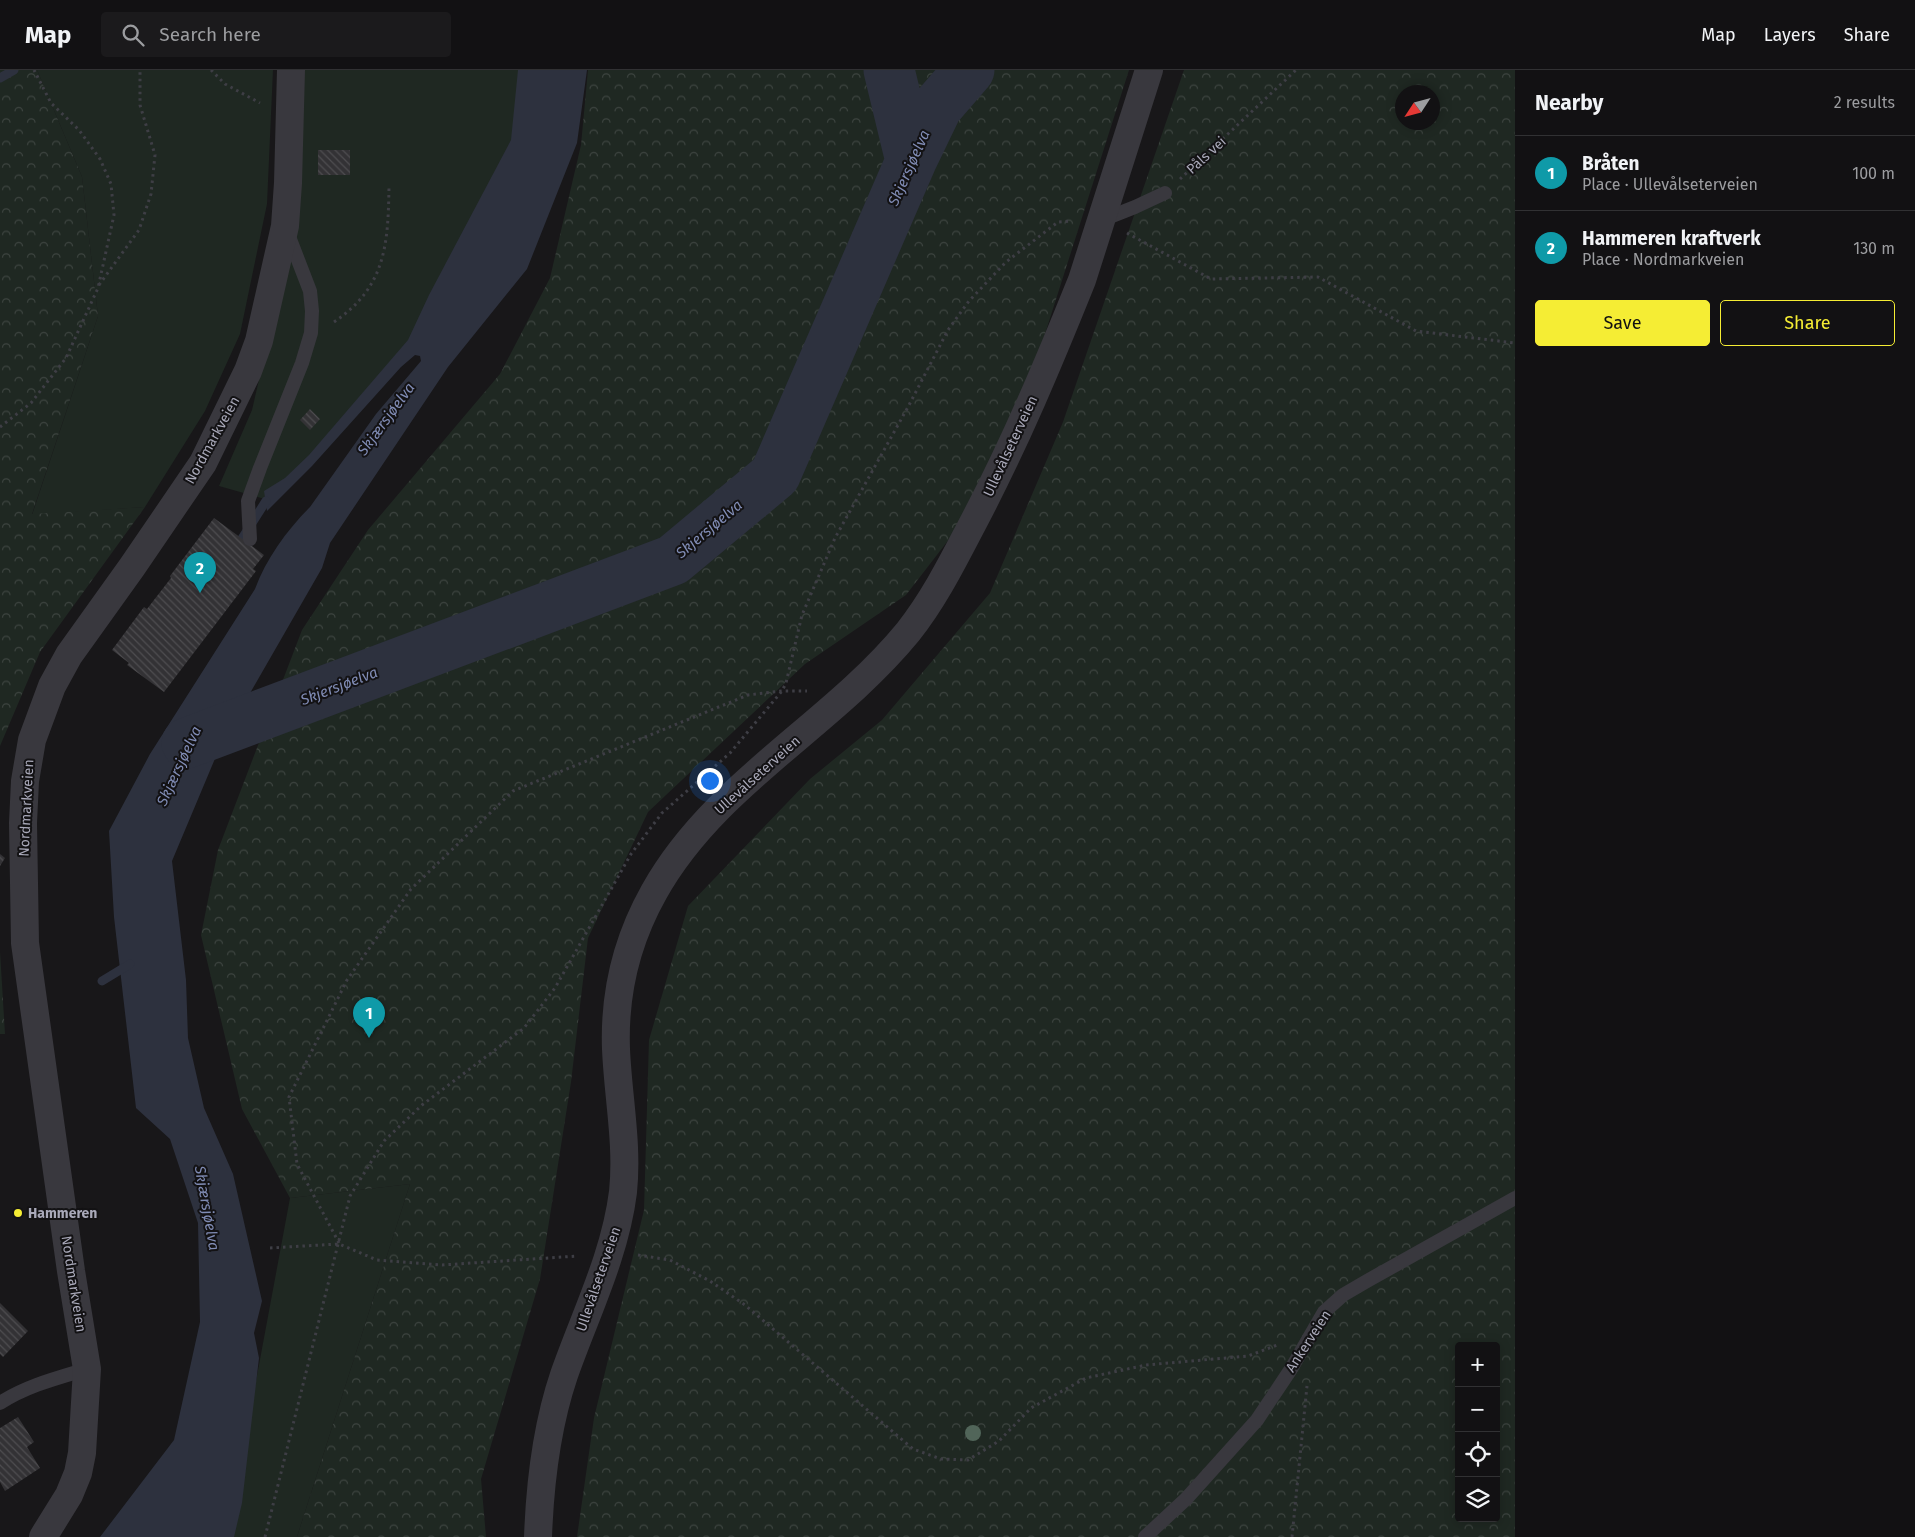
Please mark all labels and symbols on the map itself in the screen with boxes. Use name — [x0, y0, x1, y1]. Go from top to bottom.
north arrow — [1395, 85, 1440, 130]
water label: Skjersjøelva — [884, 127, 934, 210]
street label: Påls vei — [1183, 133, 1230, 178]
water label: Skjærsjøelva — [353, 379, 418, 460]
street label: Nordmarkveien — [181, 393, 244, 487]
street label: Ullevålseterveien — [980, 393, 1041, 499]
water label: Skjersjøelva — [671, 496, 746, 563]
pin: 2 — [184, 552, 216, 593]
water label: Skjersjøelva — [297, 663, 380, 709]
water label: Skjærsjøelva — [152, 723, 205, 810]
street label: Ullevålseterveien — [711, 732, 804, 818]
street label: Nordmarkveien — [15, 759, 38, 857]
your location — [697, 768, 723, 794]
pin: 1 — [353, 997, 385, 1038]
water label: Skjærsjøelva — [191, 1163, 223, 1252]
place label: Hammeren — [28, 1205, 97, 1222]
marker: Hammeren — [12, 1207, 24, 1219]
street label: Ullevålseterveien — [573, 1225, 624, 1334]
street label: Nordmarkveien — [57, 1235, 90, 1334]
street label: Ankerveien — [1282, 1307, 1335, 1375]

